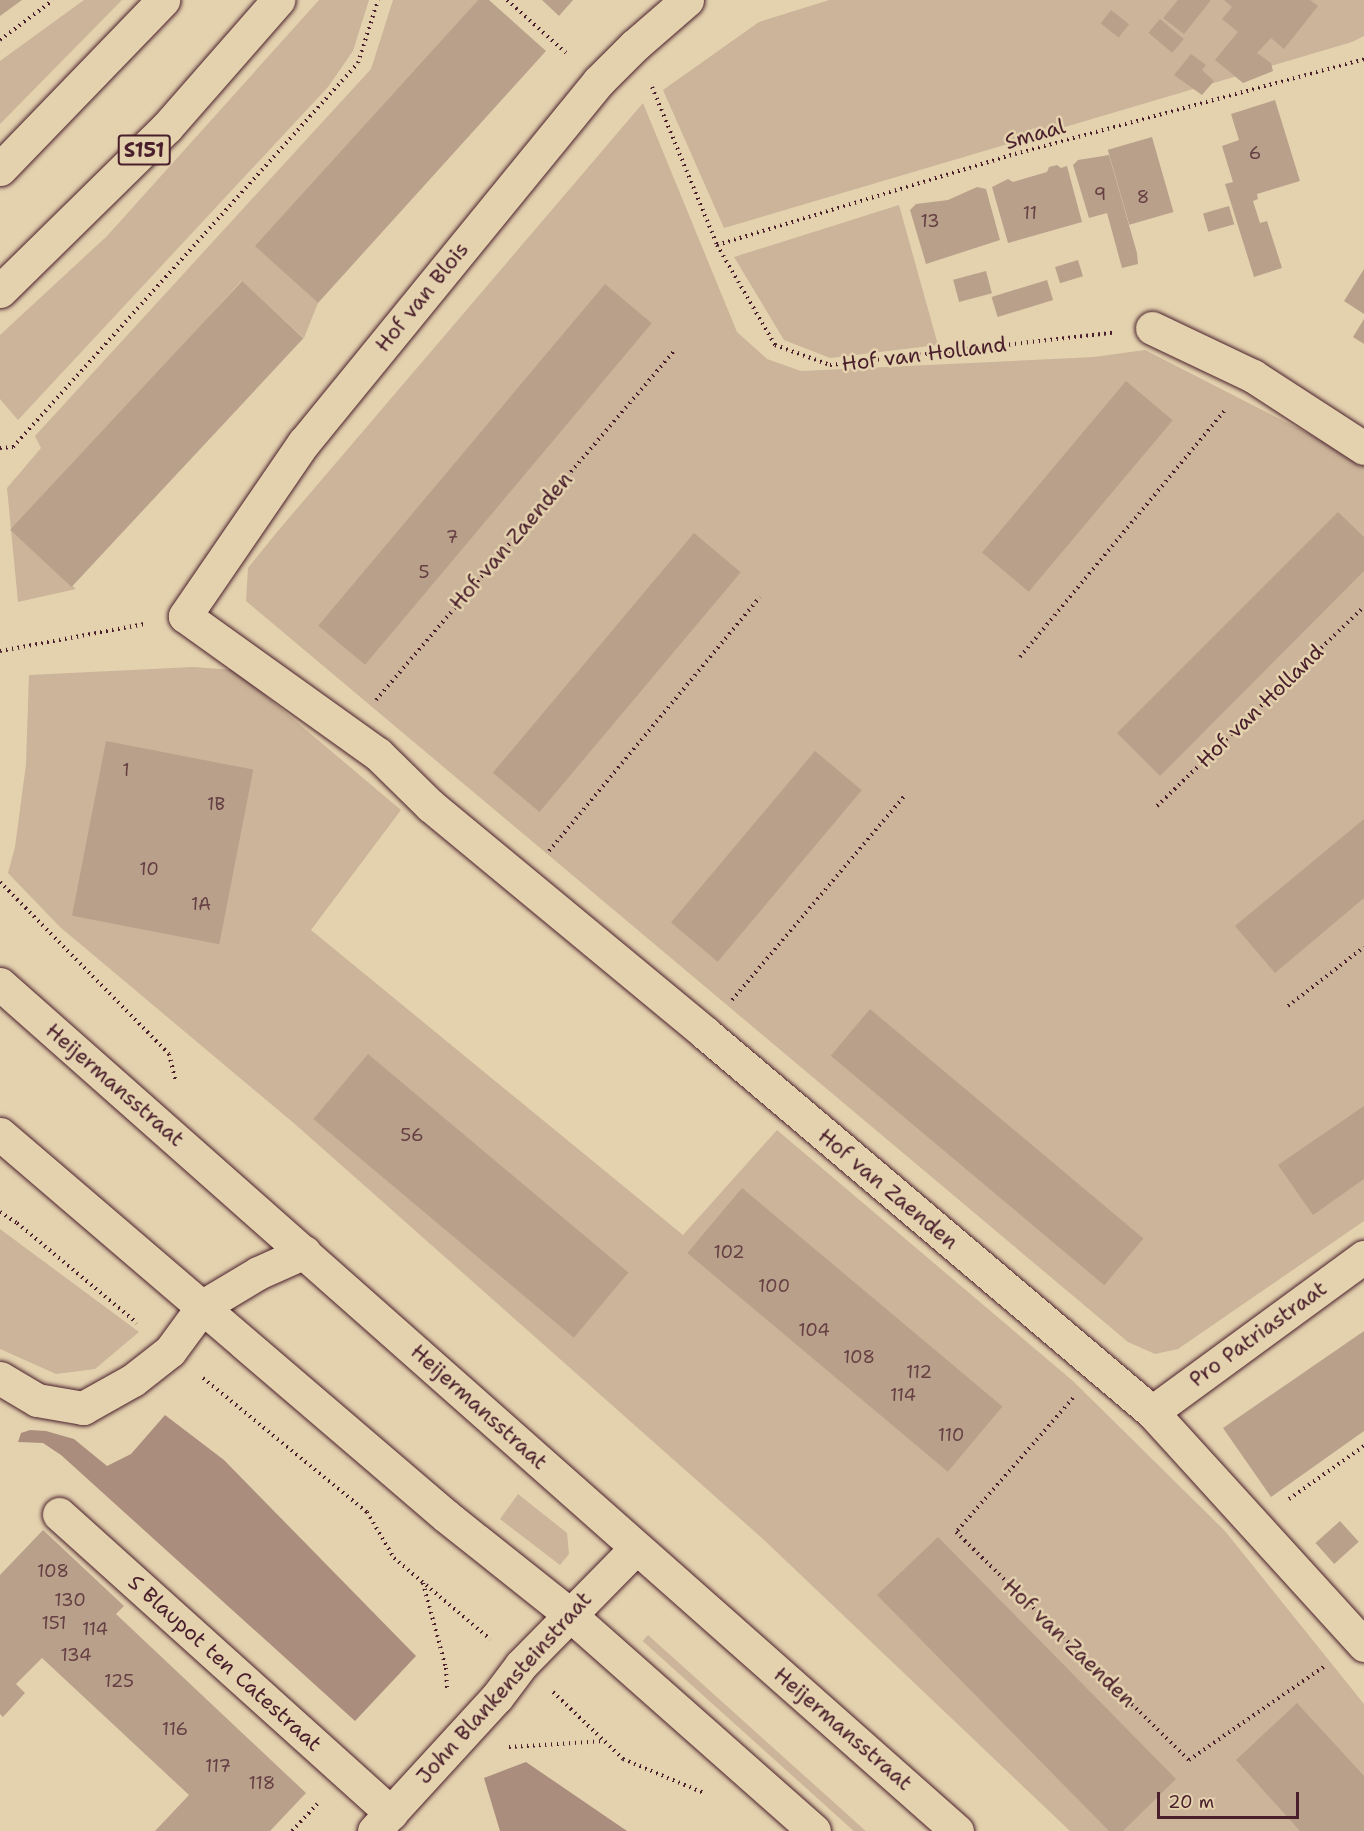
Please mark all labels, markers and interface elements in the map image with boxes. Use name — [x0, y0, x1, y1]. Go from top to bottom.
street label: Smaal — [1002, 113, 1068, 155]
road number: S151 — [117, 133, 171, 167]
house number: 6 — [1249, 142, 1261, 164]
house number: 9 — [1094, 183, 1106, 205]
house number: 8 — [1137, 186, 1149, 208]
house number: 11 — [1023, 202, 1037, 224]
house number: 13 — [920, 210, 940, 232]
street label: Hof van Blois — [370, 237, 474, 357]
street label: Hof van Holland — [840, 331, 1008, 377]
street label: Hof van Zaenden — [444, 467, 578, 615]
house number: 7 — [446, 526, 458, 548]
house number: 5 — [418, 561, 430, 583]
street label: Hof van Holland — [1191, 639, 1329, 773]
house number: 1 — [122, 759, 130, 781]
house number: 1B — [207, 793, 225, 815]
house number: 10 — [139, 858, 159, 880]
house number: 1A — [191, 893, 211, 915]
street label: Heijermansstraat — [41, 1018, 189, 1152]
street label: Hof van Zaenden — [813, 1123, 963, 1255]
house number: 56 — [400, 1124, 424, 1146]
house number: 102 — [713, 1241, 745, 1263]
house number: 100 — [758, 1275, 790, 1297]
street label: Pro Patriastraat — [1184, 1276, 1332, 1392]
house number: 104 — [798, 1319, 830, 1341]
street label: Heijermansstraat — [406, 1339, 552, 1475]
house number: 108 — [843, 1346, 875, 1368]
house number: 112 — [906, 1361, 932, 1383]
house number: 114 — [890, 1384, 916, 1406]
house number: 110 — [938, 1424, 964, 1446]
house number: 108 — [37, 1560, 69, 1582]
street label: S Blaupot ten Catestraat — [123, 1569, 327, 1757]
street label: Hof van Zaenden — [998, 1573, 1140, 1713]
street label: John Blankensteinstraat — [411, 1587, 597, 1789]
house number: 130 — [54, 1589, 86, 1611]
house number: 151 — [41, 1612, 67, 1634]
house number: 114 — [82, 1618, 108, 1640]
house number: 134 — [60, 1644, 92, 1666]
street label: Heijermansstraat — [769, 1662, 917, 1796]
house number: 125 — [104, 1670, 134, 1692]
house number: 116 — [162, 1718, 188, 1740]
house number: 117 — [205, 1755, 231, 1777]
house number: 118 — [249, 1772, 275, 1794]
scale bar — [1160, 1780, 1302, 1818]
text: 20 m — [1168, 1790, 1214, 1814]

